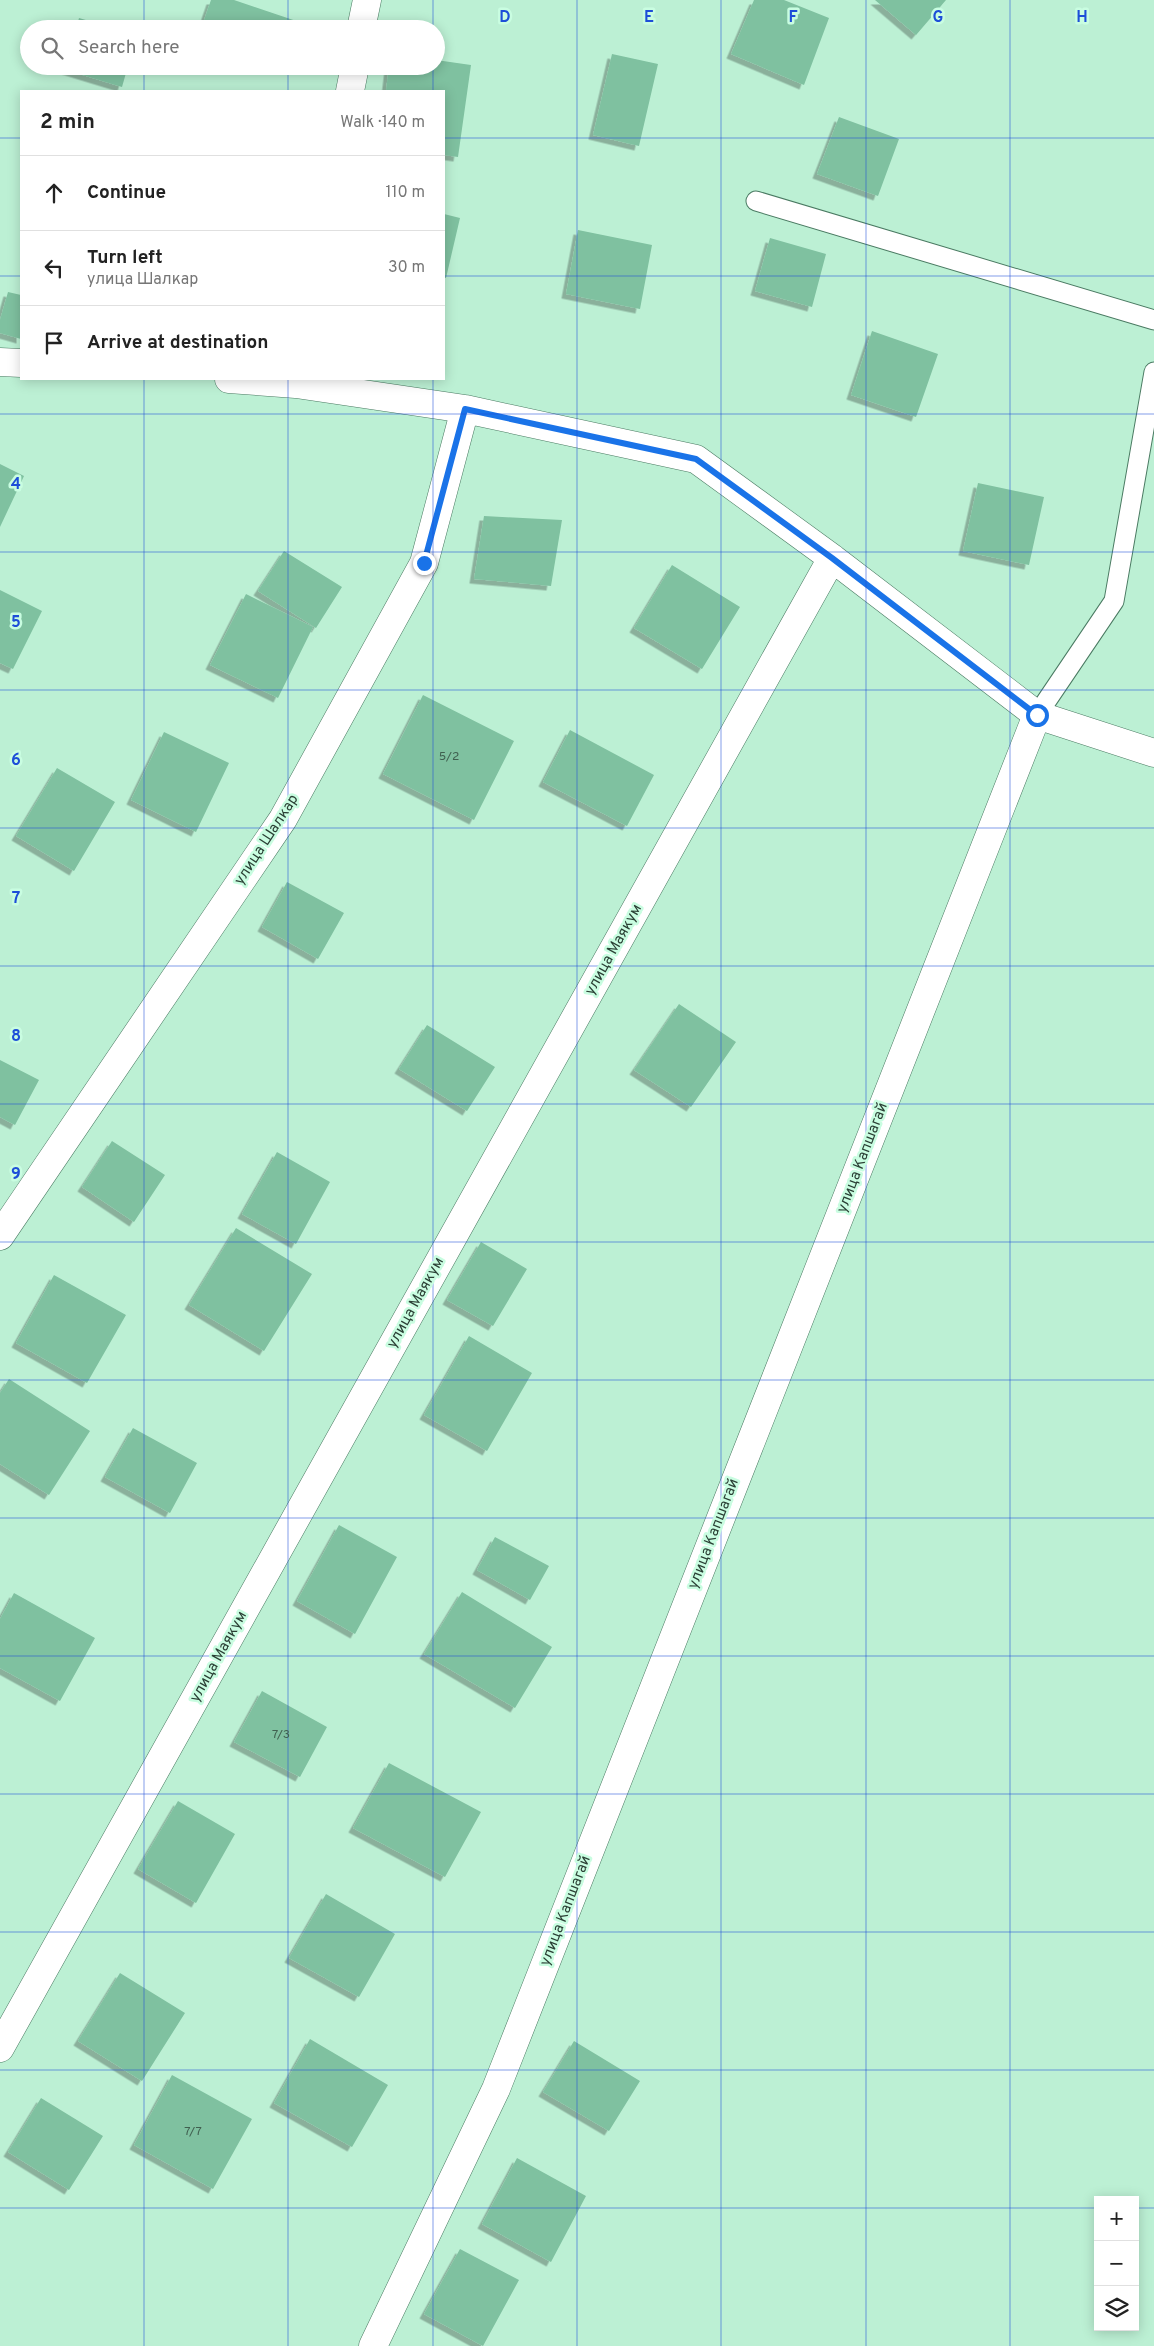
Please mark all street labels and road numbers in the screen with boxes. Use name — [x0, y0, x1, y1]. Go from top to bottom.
street label: улица Шалкар — [231, 791, 303, 889]
street label: улица Маякум — [581, 901, 647, 999]
street label: улица Капшагай — [833, 1100, 893, 1216]
street label: улица Маякум — [383, 1254, 449, 1352]
street label: улица Капшагай — [684, 1476, 744, 1592]
street label: улица Маякум — [186, 1608, 252, 1706]
street label: улица Капшагай — [536, 1853, 596, 1969]

